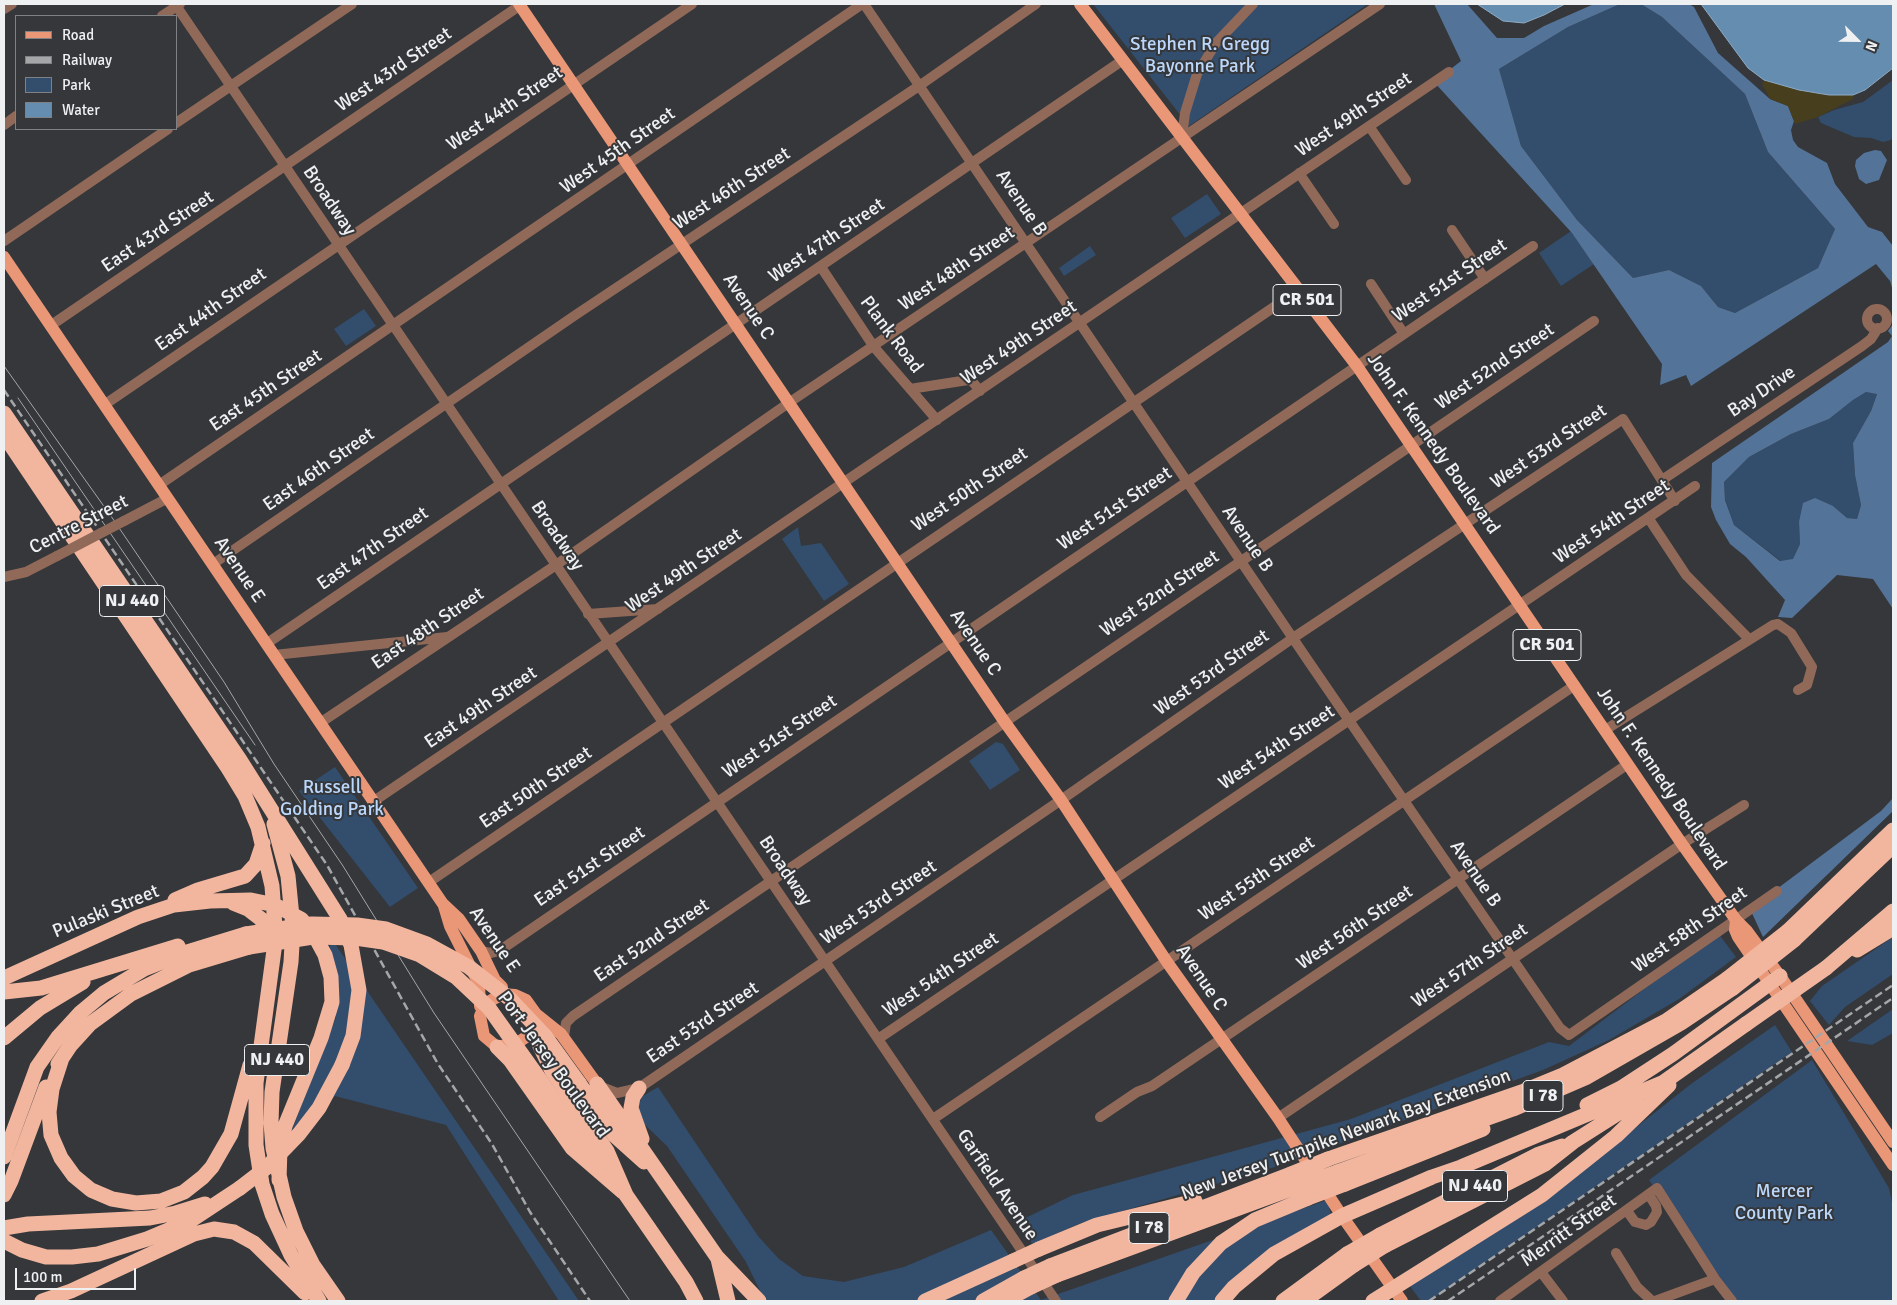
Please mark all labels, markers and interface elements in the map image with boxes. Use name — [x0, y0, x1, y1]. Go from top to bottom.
legend — [15, 15, 178, 130]
north arrow — [1832, 15, 1882, 65]
street label: West 43rd Street — [332, 23, 456, 117]
text: Road — [62, 26, 94, 44]
park label: Stephen R. Gregg Bayonne Park — [1130, 34, 1270, 78]
text: N — [1862, 38, 1881, 54]
text: Railway — [62, 51, 112, 69]
street label: West 44th Street — [443, 62, 567, 156]
street label: West 49th Street — [1292, 68, 1416, 162]
text: Park — [62, 76, 91, 94]
text: Water — [62, 101, 100, 119]
street label: West 45th Street — [556, 103, 680, 199]
street label: West 46th Street — [669, 143, 795, 235]
street label: Broadway — [297, 162, 361, 240]
street label: Avenue B — [991, 165, 1051, 241]
street label: East 43rd Street — [98, 186, 218, 278]
street label: West 47th Street — [765, 194, 889, 288]
street label: West 48th Street — [895, 222, 1019, 316]
street label: West 51st Street — [1388, 234, 1512, 328]
street label: East 44th Street — [151, 263, 271, 357]
street label: Avenue C — [718, 270, 778, 344]
road number: CR 501 — [1273, 284, 1341, 316]
street label: Plank Road — [855, 292, 927, 378]
street label: West 49th Street — [957, 296, 1081, 390]
street label: West 52nd Street — [1431, 319, 1559, 415]
street label: East 45th Street — [205, 345, 327, 437]
street label: John F. Kennedy Boulevard — [1362, 349, 1504, 539]
street label: Bay Drive — [1724, 361, 1800, 423]
street label: West 53rd Street — [1487, 400, 1611, 494]
street label: East 46th Street — [259, 423, 379, 517]
street label: West 50th Street — [908, 443, 1032, 537]
street label: West 51st Street — [1053, 462, 1177, 556]
street label: West 54th Street — [1550, 475, 1674, 569]
street label: Centre Street — [26, 490, 132, 560]
street label: Broadway — [525, 497, 589, 575]
street label: Avenue B — [1217, 501, 1277, 577]
street label: East 47th Street — [313, 502, 433, 596]
street label: West 49th Street — [622, 524, 746, 618]
street label: Avenue E — [209, 533, 269, 607]
street label: West 52nd Street — [1096, 546, 1224, 642]
street label: East 48th Street — [367, 583, 489, 675]
road number: NJ 440 — [100, 586, 164, 616]
street label: Avenue C — [945, 606, 1005, 680]
street label: West 53rd Street — [1150, 625, 1274, 721]
road number: CR 501 — [1513, 630, 1581, 660]
street label: East 49th Street — [420, 662, 542, 754]
street label: John F. Kennedy Boulevard — [1591, 683, 1731, 875]
street label: West 51st Street — [718, 690, 842, 784]
street label: West 54th Street — [1215, 701, 1339, 795]
street label: East 50th Street — [475, 742, 597, 834]
park label: Russell Golding Park — [280, 777, 384, 821]
street label: East 51st Street — [530, 822, 650, 912]
street label: Broadway — [753, 832, 817, 910]
street label: West 55th Street — [1195, 832, 1319, 926]
street label: Avenue B — [1445, 836, 1505, 912]
street label: West 53rd Street — [817, 856, 941, 950]
street label: Pulaski Street — [49, 880, 163, 944]
street label: West 56th Street — [1293, 881, 1417, 975]
street label: West 58th Street — [1628, 882, 1752, 978]
street label: East 52nd Street — [590, 894, 714, 988]
street label: Avenue E — [464, 903, 524, 977]
street label: West 57th Street — [1408, 919, 1532, 1013]
street label: West 54th Street — [879, 928, 1003, 1022]
street label: Avenue C — [1171, 941, 1231, 1015]
street label: East 53rd Street — [643, 977, 763, 1069]
street label: Port Jersey Boulevard — [492, 987, 614, 1143]
road number: NJ 440 — [244, 1044, 310, 1076]
street label: New Jersey Turnpike Newark Bay Extension — [1178, 1065, 1514, 1205]
road number: I 78 — [1523, 1080, 1563, 1112]
street label: Garfield Avenue — [951, 1125, 1043, 1245]
road number: NJ 440 — [1442, 1170, 1508, 1202]
park label: Mercer County Park — [1735, 1181, 1833, 1225]
street label: Merritt Street — [1517, 1190, 1621, 1272]
road number: I 78 — [1129, 1212, 1169, 1244]
scale bar — [18, 1258, 139, 1290]
text: 100 m — [23, 1268, 63, 1286]

